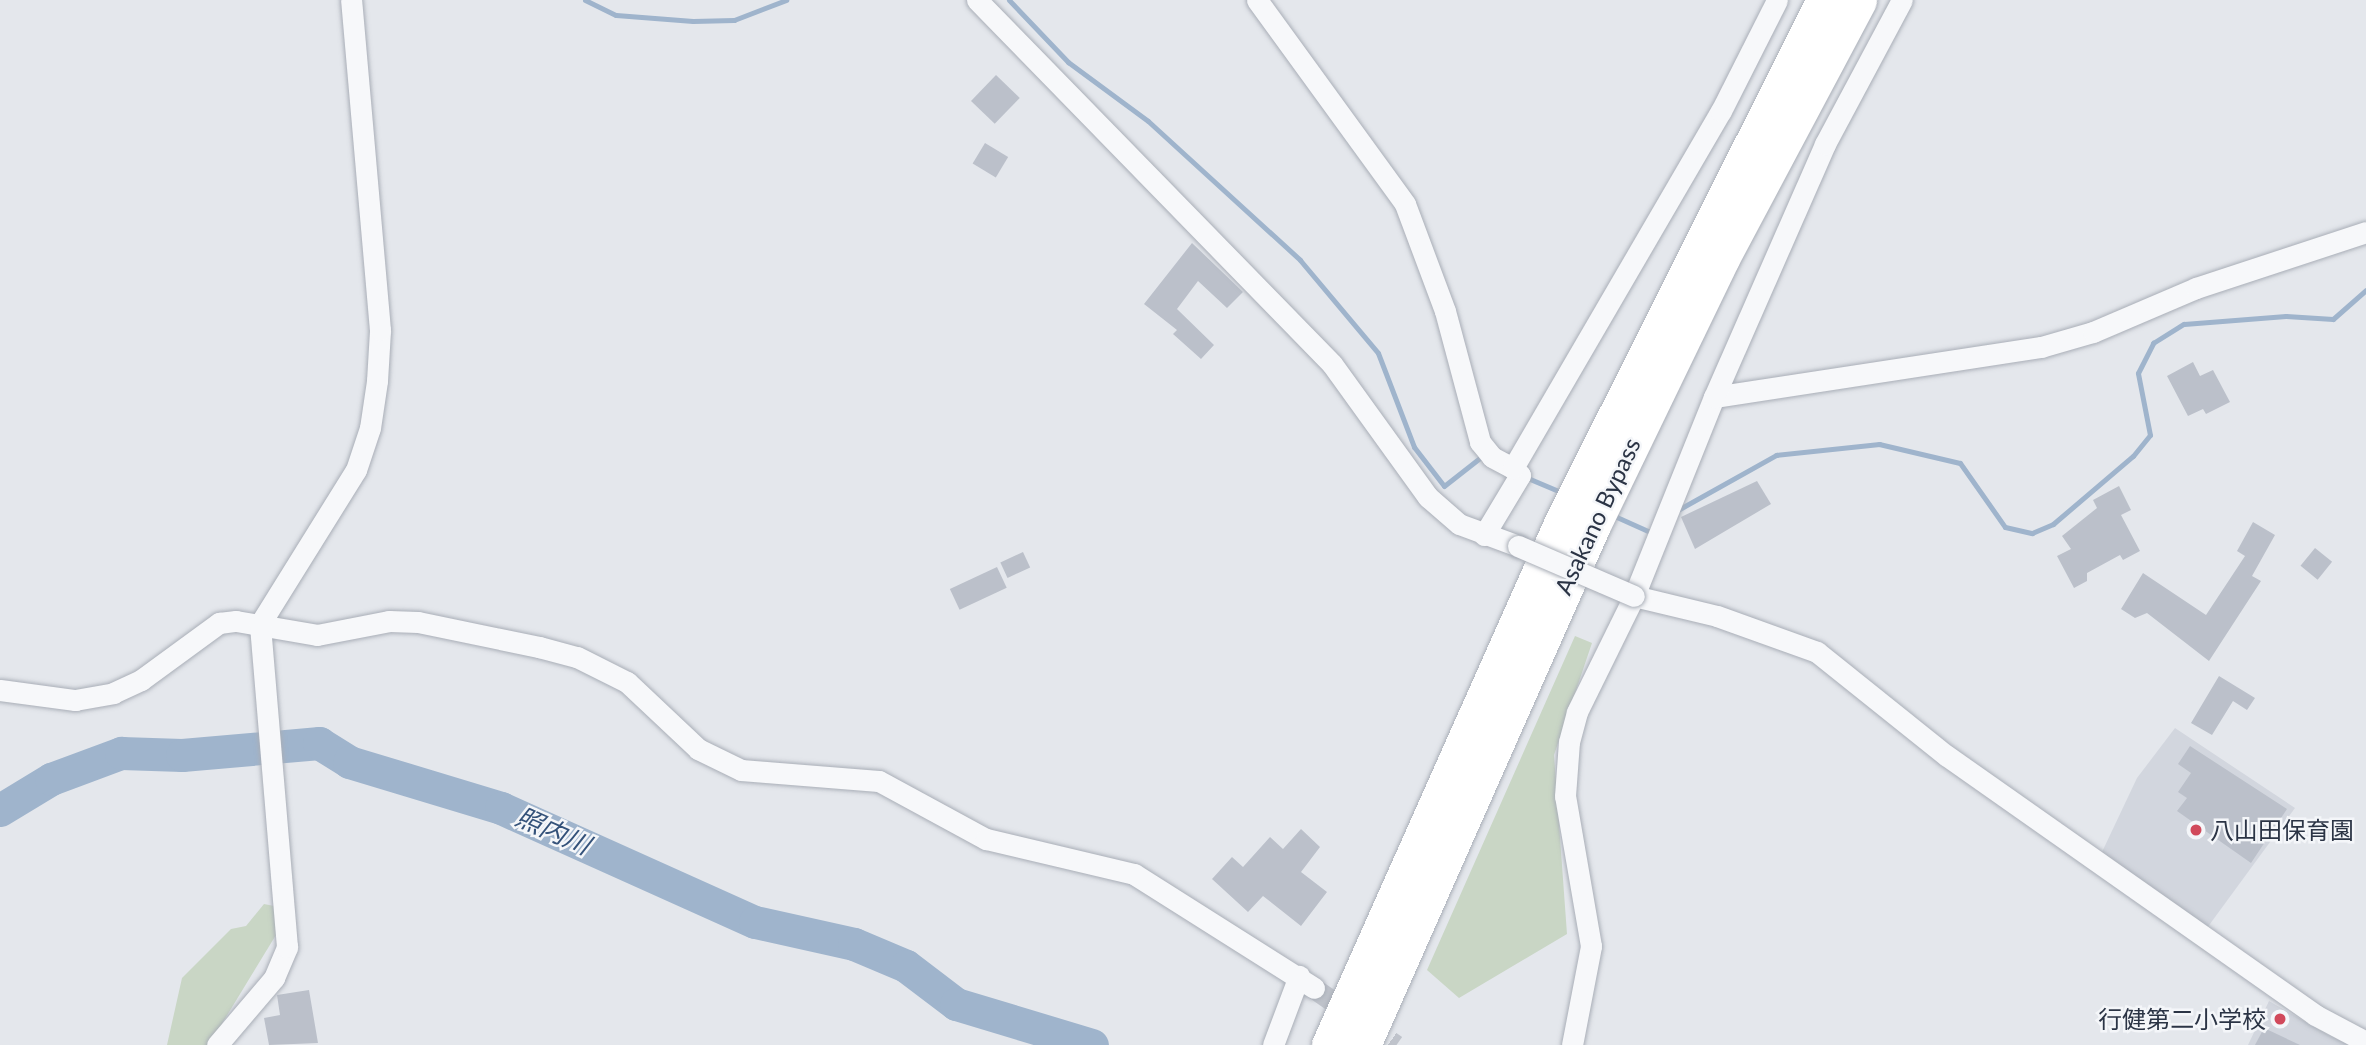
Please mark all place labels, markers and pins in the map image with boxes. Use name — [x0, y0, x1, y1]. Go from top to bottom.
place label: 八山田保育園 — [2210, 816, 2354, 844]
marker: 八山田保育園 — [2188, 822, 2204, 838]
place label: 行健第二小学校 — [2098, 1005, 2266, 1033]
marker: 行健第二小学校 — [2272, 1011, 2288, 1027]

